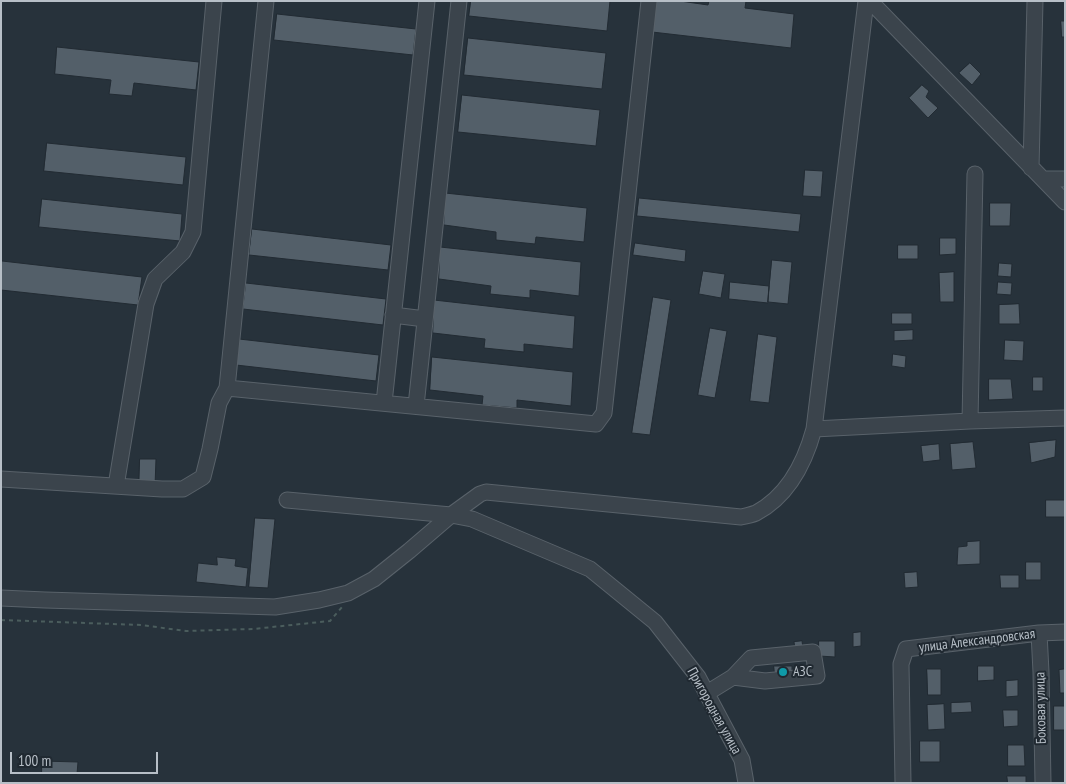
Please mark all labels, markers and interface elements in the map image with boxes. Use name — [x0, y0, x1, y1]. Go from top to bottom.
street label: улица Александровская — [918, 626, 1036, 656]
place label: АЗС — [793, 664, 812, 680]
street label: Пригородная улица — [683, 665, 745, 757]
marker: АЗС — [777, 666, 789, 678]
street label: Боковая улица — [1032, 672, 1050, 744]
scale bar — [12, 742, 160, 774]
text: 100 m — [18, 751, 51, 770]

